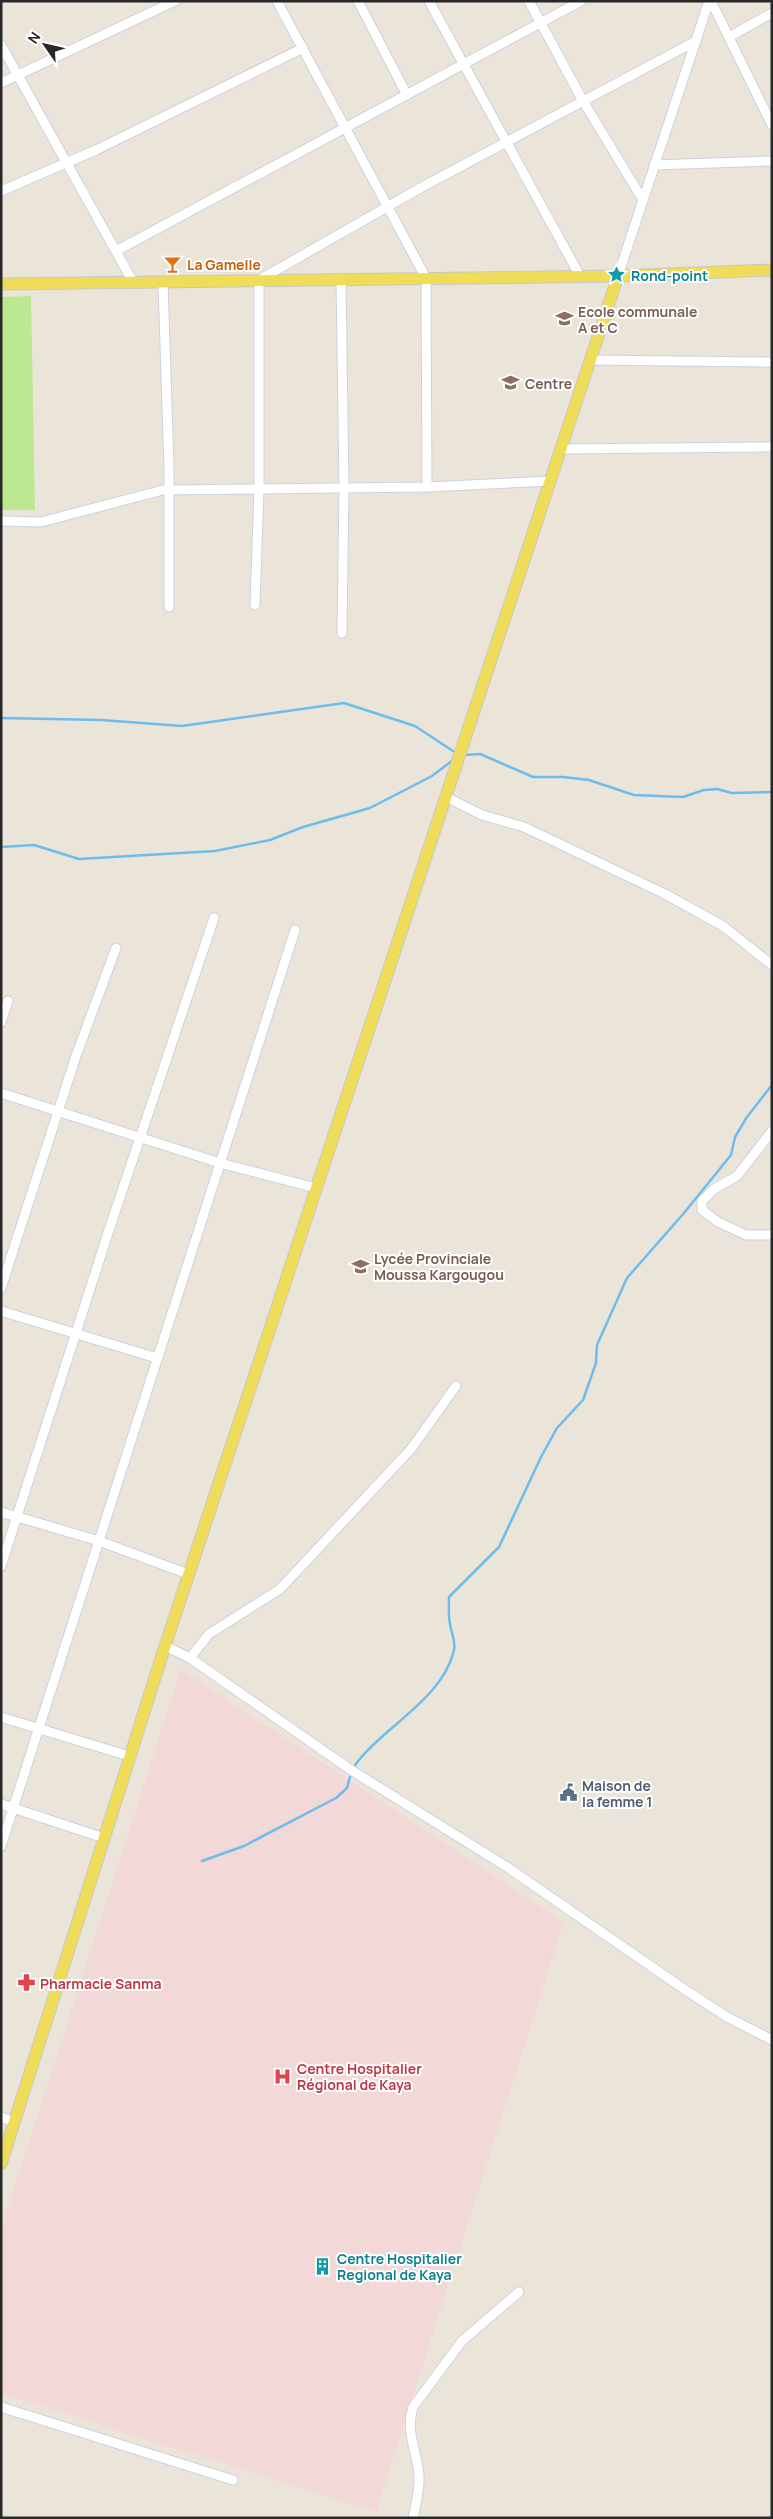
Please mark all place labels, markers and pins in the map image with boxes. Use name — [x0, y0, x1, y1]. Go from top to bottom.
bar icon: La Gamelle — [163, 254, 183, 274]
place label: La Gamelle — [187, 255, 261, 274]
place icon: Rond-point — [607, 265, 627, 285]
place label: Rond-point — [631, 266, 708, 285]
place label: Ecole communale A et C — [578, 302, 697, 337]
school or university icon: Ecole communale A et C — [554, 309, 574, 329]
school or university icon: Centre — [501, 373, 521, 393]
place label: Centre — [525, 374, 572, 393]
place label: Lycée Provinciale Moussa Kargougou — [374, 1249, 504, 1284]
school or university icon: Lycée Provinciale Moussa Kargougou — [350, 1256, 370, 1276]
place label: Maison de la femme 1 — [582, 1776, 652, 1811]
public building icon: Maison de la femme 1 — [558, 1783, 578, 1803]
pharmacy icon: Pharmacie Sanma — [16, 1973, 36, 1993]
place label: Pharmacie Sanma — [40, 1974, 162, 1993]
place label: Centre Hospitalier Régional de Kaya — [297, 2059, 422, 2094]
hospital icon: Centre Hospitalier Régional de Kaya — [273, 2066, 293, 2086]
place label: Centre Hospitalier Regional de Kaya — [337, 2249, 462, 2284]
building icon: Centre Hospitalier Regional de Kaya — [313, 2256, 333, 2276]

